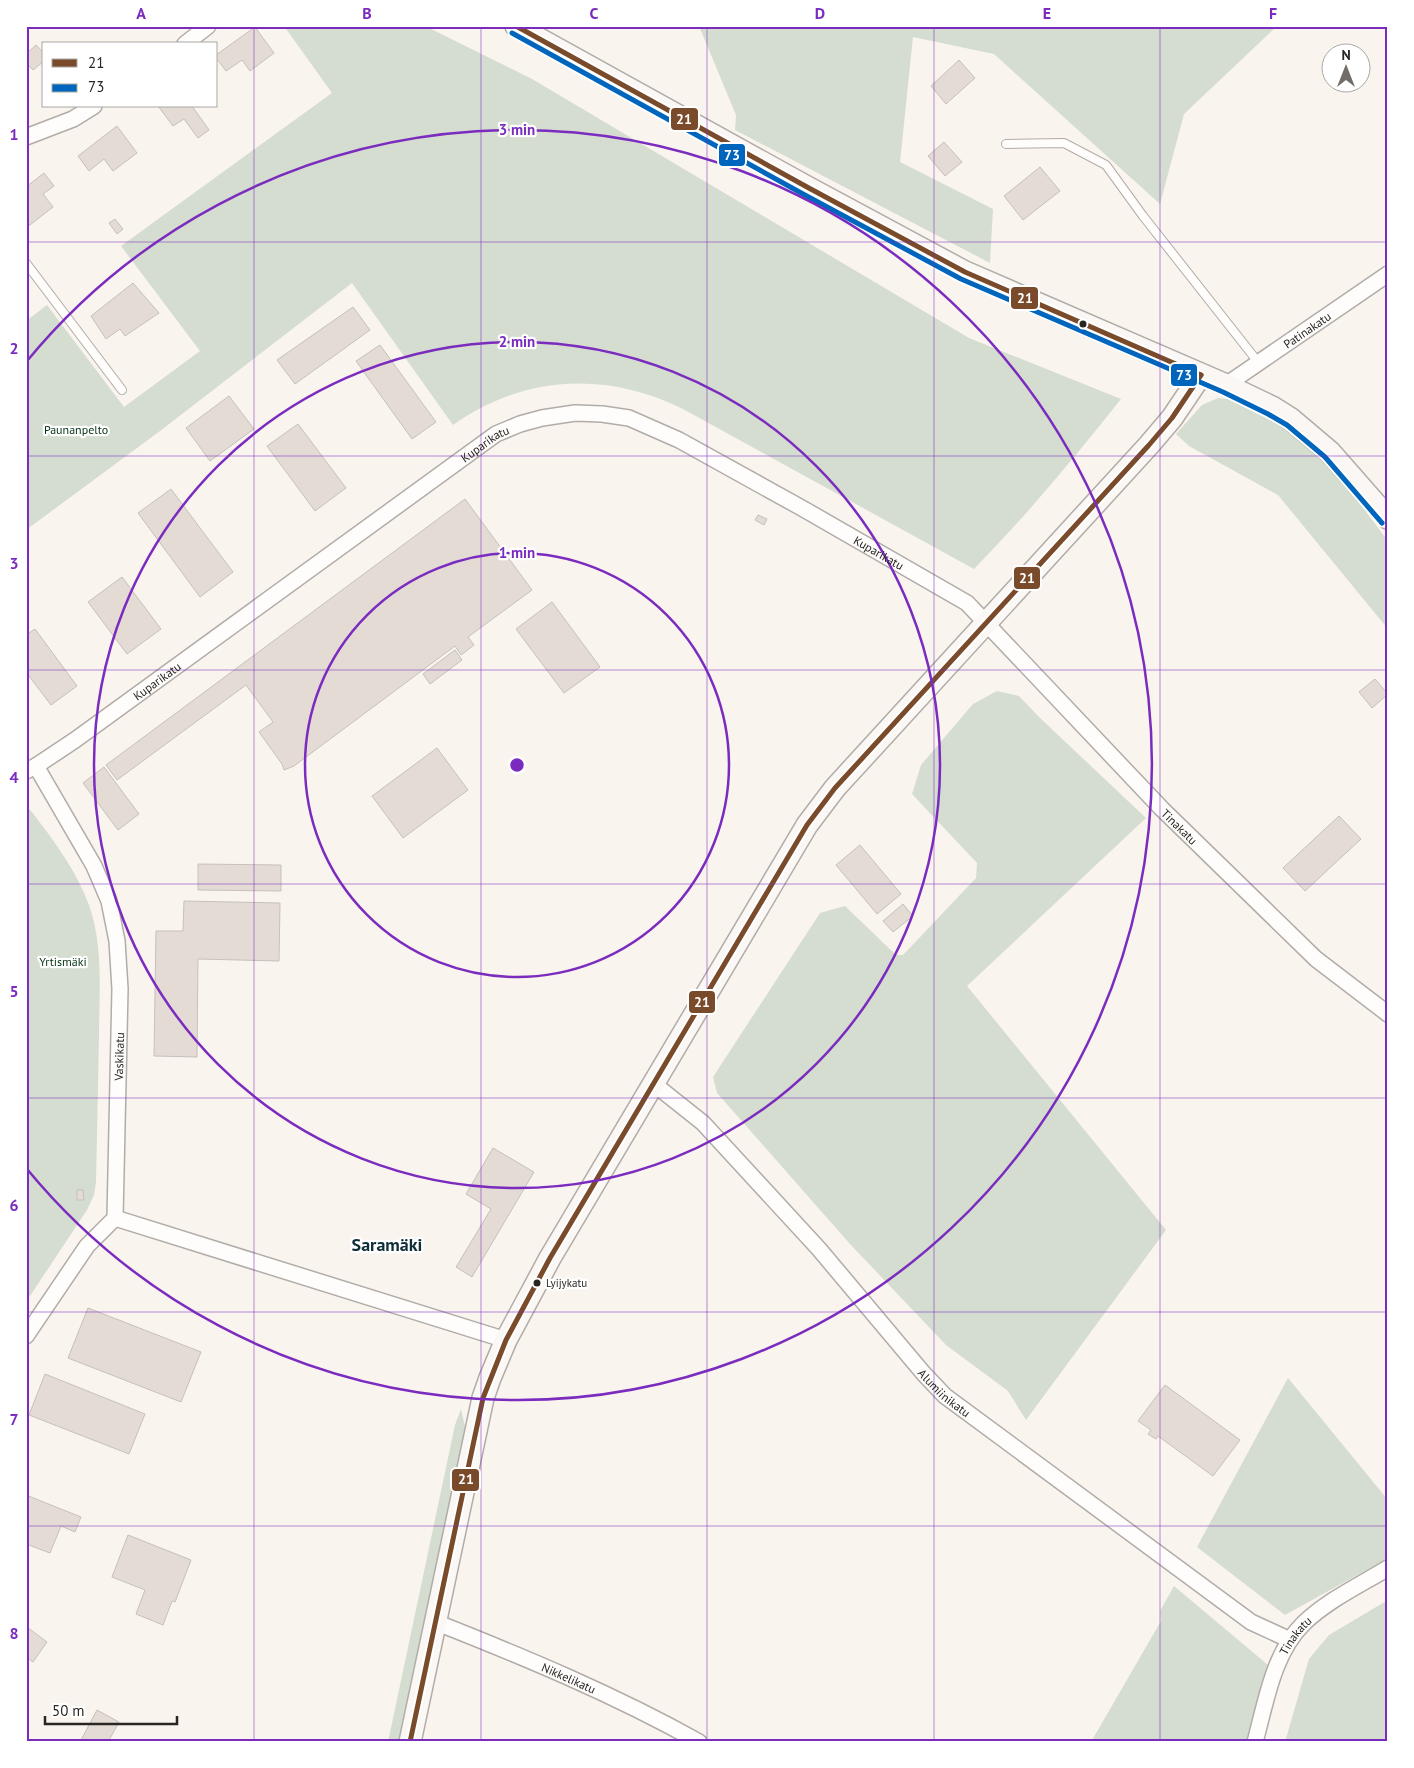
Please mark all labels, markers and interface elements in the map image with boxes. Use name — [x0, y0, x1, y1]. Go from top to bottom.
text: A — [136, 3, 146, 23]
text: B — [362, 3, 372, 23]
text: C — [590, 3, 599, 23]
text: D — [815, 3, 825, 23]
text: E — [1043, 3, 1051, 23]
text: F — [1269, 3, 1277, 23]
legend — [42, 42, 218, 108]
north arrow — [1322, 42, 1372, 92]
text: N — [1341, 46, 1351, 64]
text: 21 — [88, 53, 104, 72]
text: 73 — [88, 77, 104, 96]
line badge: 21 — [670, 107, 699, 131]
text: 21 — [676, 110, 692, 128]
text: 3 min — [499, 120, 535, 139]
text: 1 — [9, 124, 19, 144]
line badge: 73 — [718, 143, 746, 167]
text: 73 — [724, 146, 740, 164]
line badge: 21 — [1010, 286, 1039, 310]
text: 21 — [1017, 289, 1033, 307]
street label: Patinakatu — [1280, 308, 1333, 351]
unlabelled marker — [1078, 319, 1088, 329]
text: 2 min — [499, 332, 535, 351]
text: 2 — [9, 338, 19, 358]
line badge: 73 — [1170, 363, 1198, 387]
text: 73 — [1176, 366, 1192, 384]
park label: Paunanpelto — [44, 422, 108, 437]
street label: Kuparikatu — [457, 422, 511, 465]
street label: Kuparikatu — [851, 532, 907, 573]
text: 1 min — [499, 543, 535, 562]
text: 3 — [9, 553, 19, 573]
line badge: 21 — [1013, 566, 1041, 590]
text: 21 — [1019, 569, 1035, 587]
street label: Kuparikatu — [130, 658, 184, 703]
centre of rings — [508, 756, 526, 774]
text: 4 — [9, 767, 19, 787]
street label: Tinakatu — [1159, 805, 1201, 847]
park label: Yrtismäki — [39, 954, 87, 969]
text: 5 — [9, 981, 19, 1001]
line badge: 21 — [688, 990, 716, 1014]
text: 21 — [694, 993, 710, 1011]
street label: Vaskikatu — [110, 1032, 127, 1082]
text: 6 — [9, 1195, 19, 1215]
district label: Saramäki — [352, 1233, 422, 1256]
place label: Lyijykatu — [546, 1276, 587, 1290]
marker: Lyijykatu — [532, 1278, 542, 1288]
street label: Alumiinikatu — [915, 1366, 974, 1420]
text: 7 — [9, 1409, 19, 1429]
line badge: 21 — [451, 1468, 480, 1492]
text: 21 — [458, 1470, 474, 1488]
street label: Tinakatu — [1276, 1613, 1314, 1657]
text: 8 — [9, 1623, 19, 1643]
street label: Nikkelikatu — [539, 1659, 598, 1696]
scale bar — [45, 1693, 178, 1725]
text: 50 m — [52, 1701, 85, 1720]

